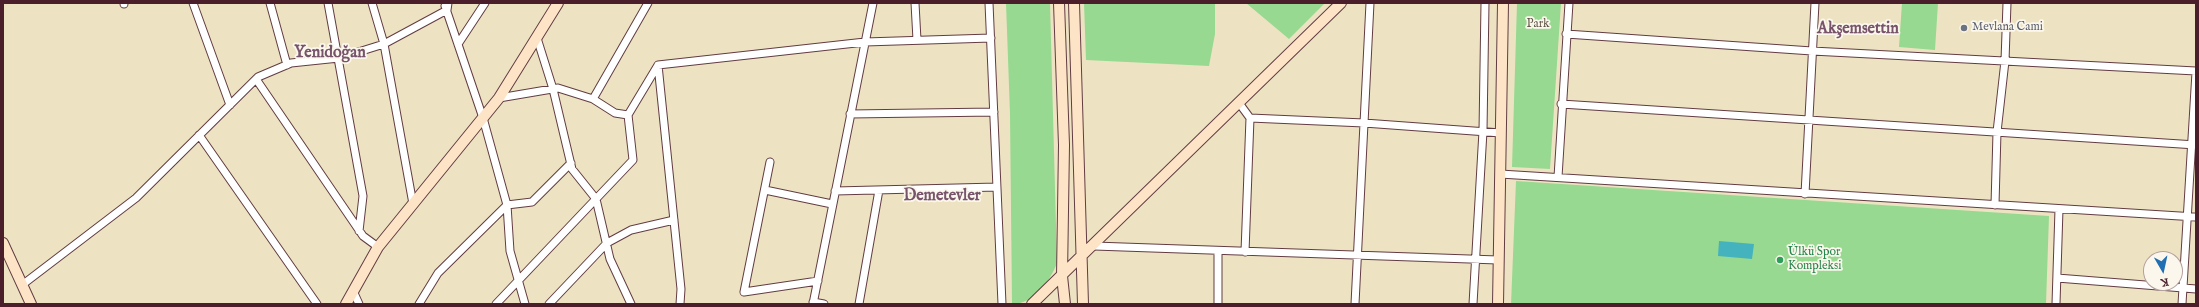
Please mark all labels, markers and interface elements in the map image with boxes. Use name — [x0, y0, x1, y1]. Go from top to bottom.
park label: Park — [1527, 18, 1549, 32]
district label: Akşemsettin — [1817, 20, 1899, 40]
place label: Mevlana Cami — [1972, 21, 2043, 35]
marker: Mevlana Cami — [1959, 23, 1969, 33]
district label: Yenidoğan — [294, 44, 366, 64]
district label: Demetevler — [903, 187, 981, 207]
place label: Ülkü Spor Kompleksi — [1788, 246, 1841, 274]
north arrow — [2143, 251, 2183, 291]
marker: Ülkü Spor Kompleksi — [1775, 255, 1785, 265]
text: K — [2160, 274, 2170, 289]

